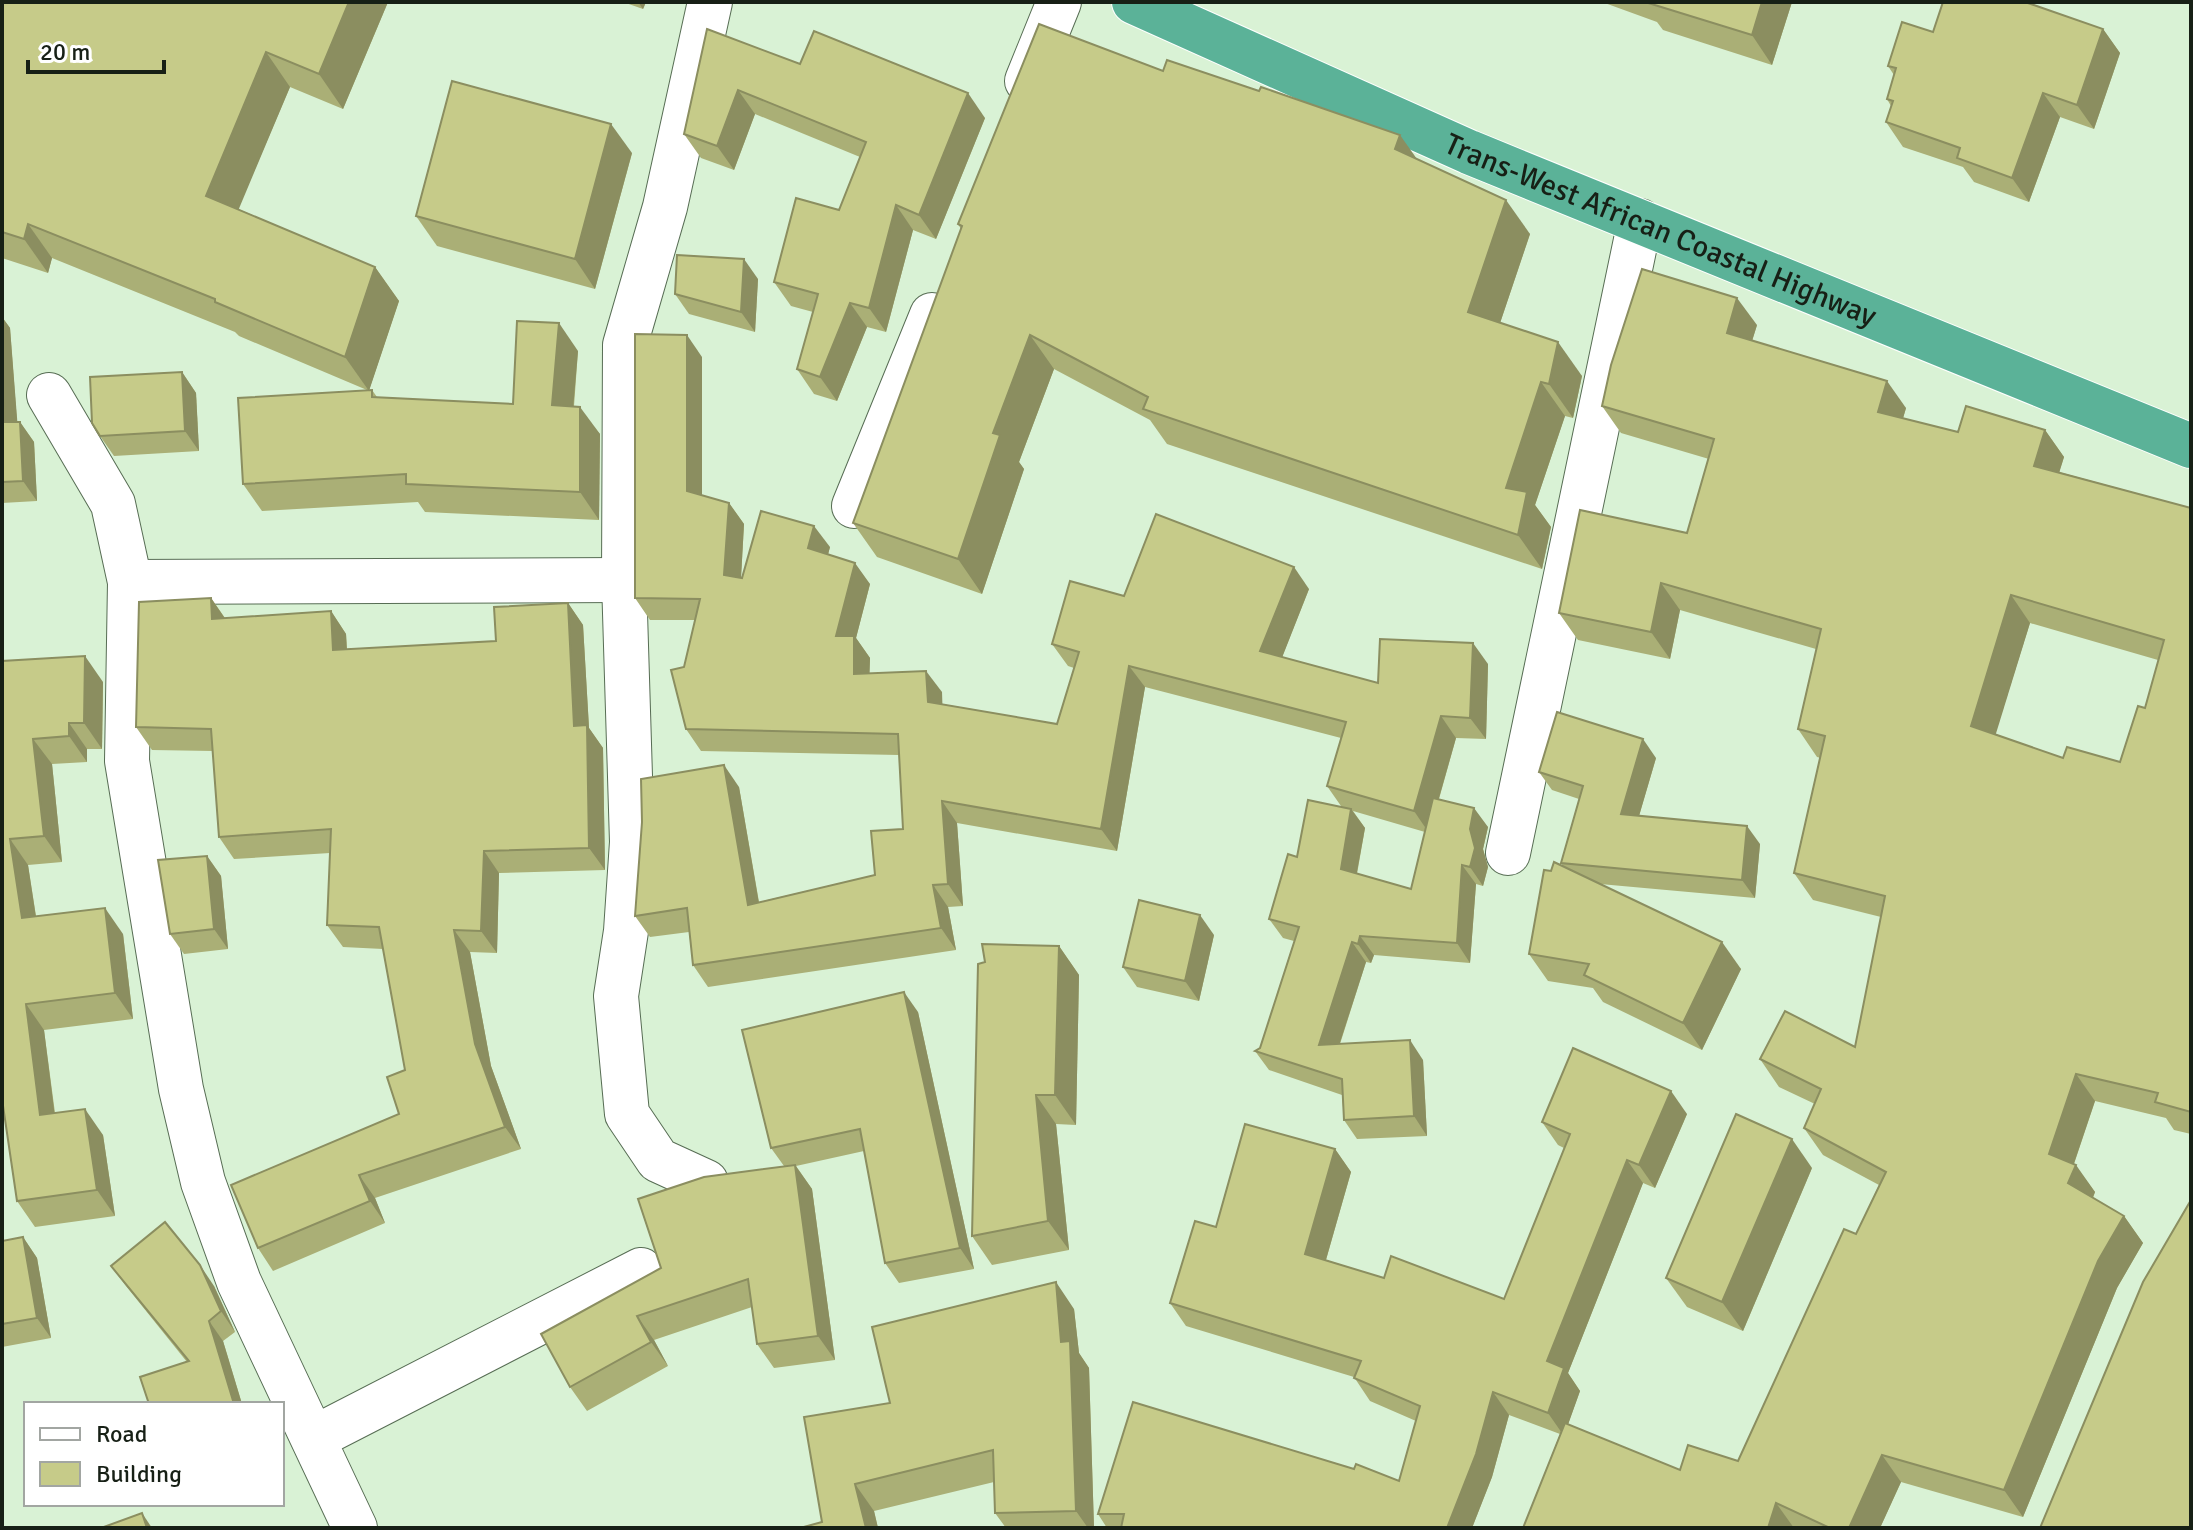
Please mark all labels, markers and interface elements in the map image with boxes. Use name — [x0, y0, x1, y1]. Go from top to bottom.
scale bar — [28, 24, 164, 74]
text: 20 m — [40, 37, 90, 67]
street label: Trans-West African Coastal Highway — [1439, 125, 1882, 334]
legend — [24, 1402, 284, 1506]
text: Road — [96, 1419, 147, 1449]
text: Building — [96, 1459, 182, 1489]

